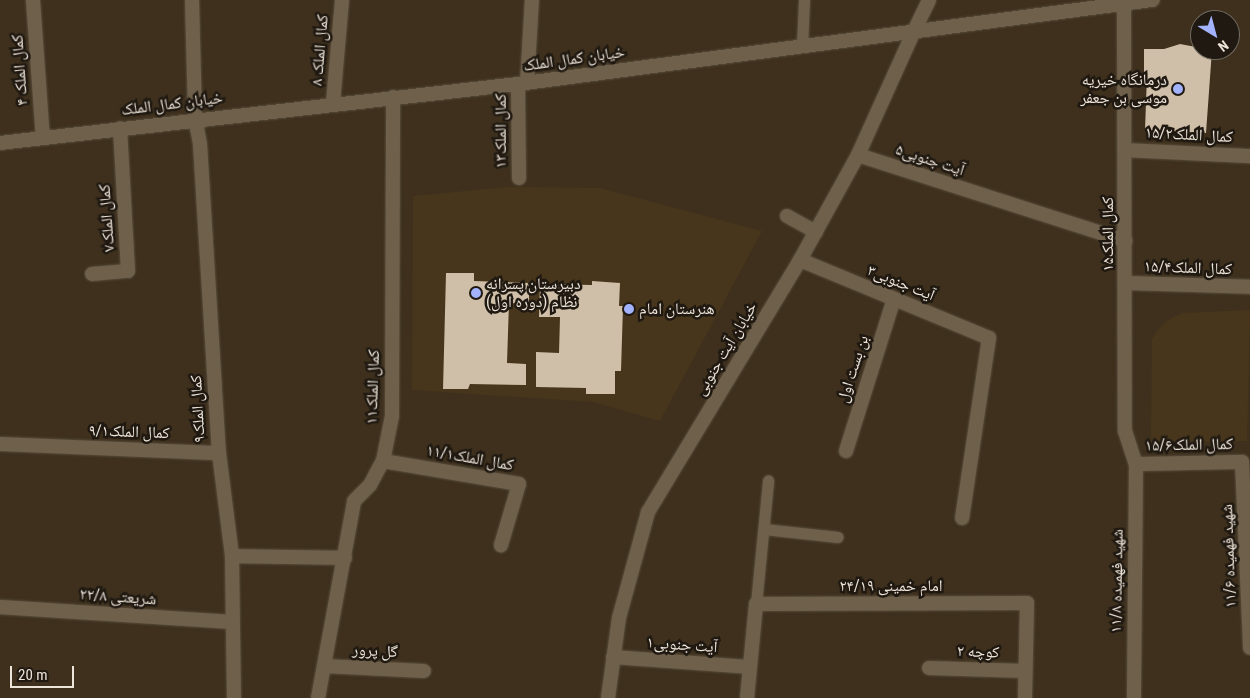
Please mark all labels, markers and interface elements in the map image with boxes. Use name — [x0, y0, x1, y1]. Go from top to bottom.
north arrow — [1190, 10, 1240, 60]
street label: کمال الملک ۸ — [307, 14, 333, 86]
street label: کمال الملک ۴ — [8, 34, 32, 106]
text: N — [1215, 37, 1232, 55]
street label: خیابان کمال الملک — [522, 42, 626, 76]
place label: درمانگاه خیریه موسی بن جعفر — [1080, 70, 1167, 108]
marker: درمانگاه خیریه موسی بن جعفر — [1171, 82, 1185, 96]
street label: خیابان کمال الملک — [120, 88, 224, 120]
street label: کمال الملک۱۳ — [491, 94, 511, 168]
street label: کمال الملک۱۵/۲ — [1144, 123, 1234, 147]
street label: آیت جنوبی۵ — [893, 140, 967, 180]
street label: کمال الملک۷ — [95, 184, 119, 252]
street label: کمال الملک۱۵ — [1098, 197, 1118, 271]
street label: کمال الملک۱۵/۴ — [1144, 257, 1232, 279]
street label: آیت جنوبی۳ — [865, 261, 937, 305]
place label: دبیرستان پسرانه نظام (دوره اول) — [486, 274, 581, 312]
marker: دبیرستان پسرانه نظام (دوره اول) — [470, 287, 482, 299]
place label: هنرستان امام — [639, 299, 715, 319]
street label: خیابان آیت جنوبی — [691, 299, 761, 399]
marker: هنرستان امام — [623, 303, 635, 315]
street label: بن بست اول — [833, 333, 873, 405]
street label: کمال الملک۱۱ — [362, 349, 384, 425]
street label: کمال الملک۹ — [187, 375, 209, 443]
street label: کمال الملک۹/۱ — [88, 421, 170, 443]
street label: کمال الملک۱۵/۶ — [1145, 435, 1233, 455]
street label: کمال الملک۱۱/۱ — [425, 441, 515, 475]
street label: شهید فهمیده ۱۱/۶ — [1218, 504, 1240, 608]
street label: شهید فهمیده ۱۱/۸ — [1106, 529, 1128, 633]
street label: امام خمینی ۲۴/۱۹ — [839, 576, 943, 596]
street label: شریعتی ۲۲/۸ — [79, 585, 157, 609]
street label: آیت جنوبی۱ — [646, 633, 718, 657]
street label: گل پرور — [352, 640, 398, 662]
street label: کوچه ۲ — [956, 642, 1000, 662]
scale bar — [12, 656, 76, 688]
text: 20 m — [18, 666, 48, 684]

